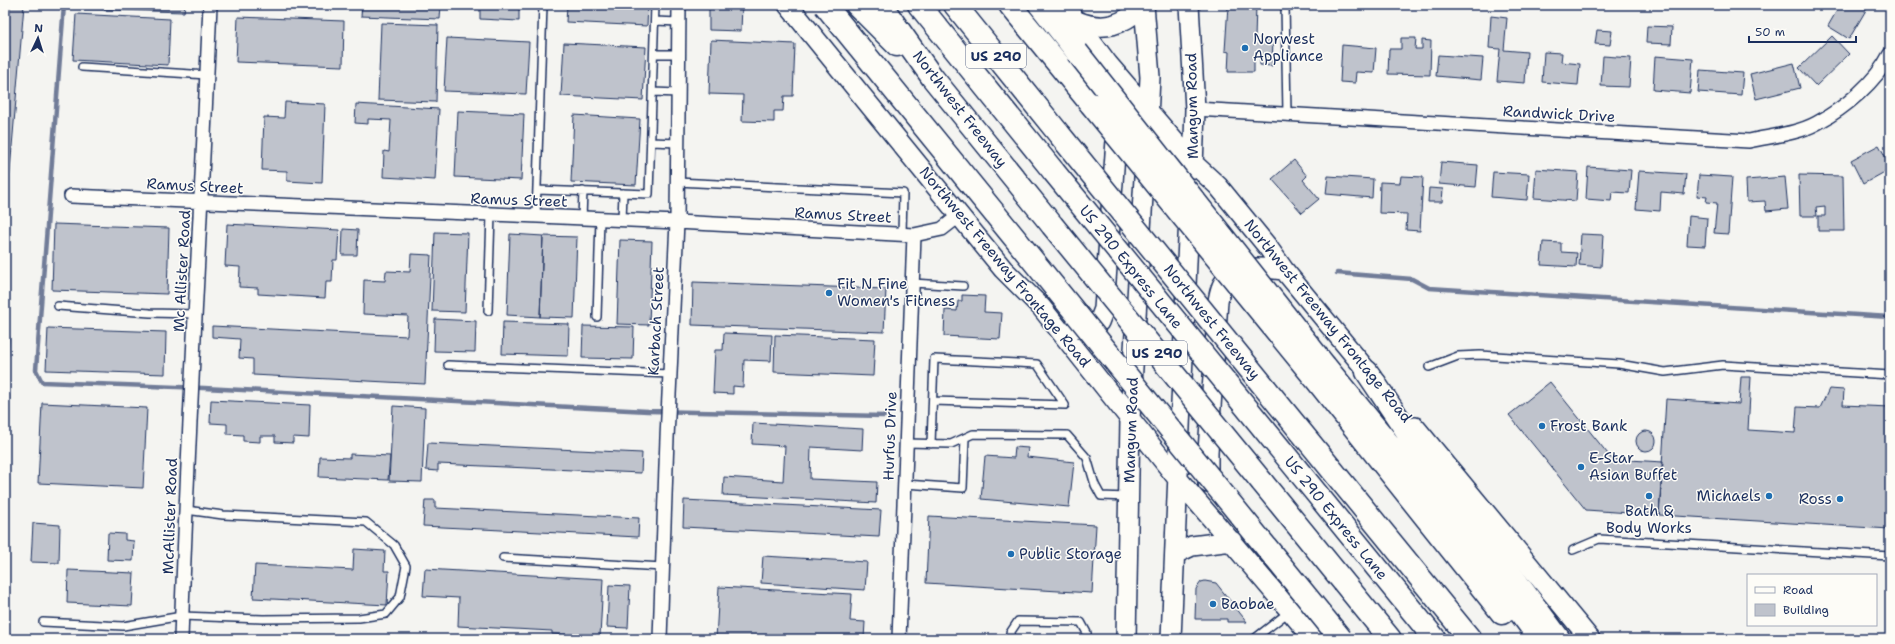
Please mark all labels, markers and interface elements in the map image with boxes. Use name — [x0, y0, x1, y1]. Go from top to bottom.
north arrow — [18, 18, 58, 58]
scale bar — [1749, 18, 1856, 44]
text: N — [34, 21, 44, 36]
text: 50 m — [1755, 24, 1785, 40]
place label: Norwest Appliance — [1253, 29, 1323, 66]
marker: Norwest Appliance — [1240, 43, 1250, 53]
road number: US 290 — [966, 44, 1026, 68]
street label: Northwest Freeway — [908, 46, 1012, 172]
street label: Mangum Road — [1181, 52, 1203, 159]
street label: Randwick Drive — [1502, 101, 1616, 127]
street label: Northwest Freeway Frontage Road — [915, 162, 1095, 372]
street label: Ramus Street — [146, 173, 244, 199]
street label: Ramus Street — [470, 188, 568, 212]
street label: US 290 Express Lane — [1075, 201, 1187, 333]
street label: Ramus Street — [794, 202, 892, 228]
street label: Mc Allister Road — [169, 209, 195, 332]
street label: Northwest Freeway Frontage Road — [1240, 215, 1417, 427]
street label: Northwest Freeway — [1159, 260, 1265, 384]
street label: Karbach Street — [643, 266, 669, 376]
place label: Fit N Fine Women's Fitness — [837, 274, 955, 311]
marker: Fit N Fine Women's Fitness — [824, 288, 834, 298]
road number: US 290 — [1127, 341, 1187, 365]
street label: Mangum Road — [1119, 376, 1143, 483]
street label: Hurfus Drive — [878, 391, 902, 481]
place label: Frost Bank — [1550, 416, 1628, 436]
marker: Frost Bank — [1537, 421, 1547, 431]
place label: E-Star Asian Buffet — [1589, 448, 1677, 485]
street label: US 290 Express Lane — [1280, 452, 1392, 584]
street label: McAllister Road — [158, 457, 182, 575]
marker: E-Star Asian Buffet — [1576, 462, 1586, 472]
place label: Michaels — [1697, 486, 1761, 506]
place label: Ross — [1799, 489, 1832, 509]
marker: Bath & Body Works — [1644, 491, 1654, 501]
marker: Michaels — [1764, 491, 1774, 501]
marker: Ross — [1835, 494, 1845, 504]
place label: Bath & Body Works — [1606, 501, 1692, 538]
place label: Public Storage — [1019, 544, 1122, 564]
marker: Public Storage — [1006, 549, 1016, 559]
legend — [1747, 574, 1877, 626]
text: Road — [1783, 582, 1814, 598]
place label: Baobae — [1221, 594, 1274, 614]
marker: Baobae — [1208, 599, 1218, 609]
text: Building — [1783, 602, 1829, 618]

